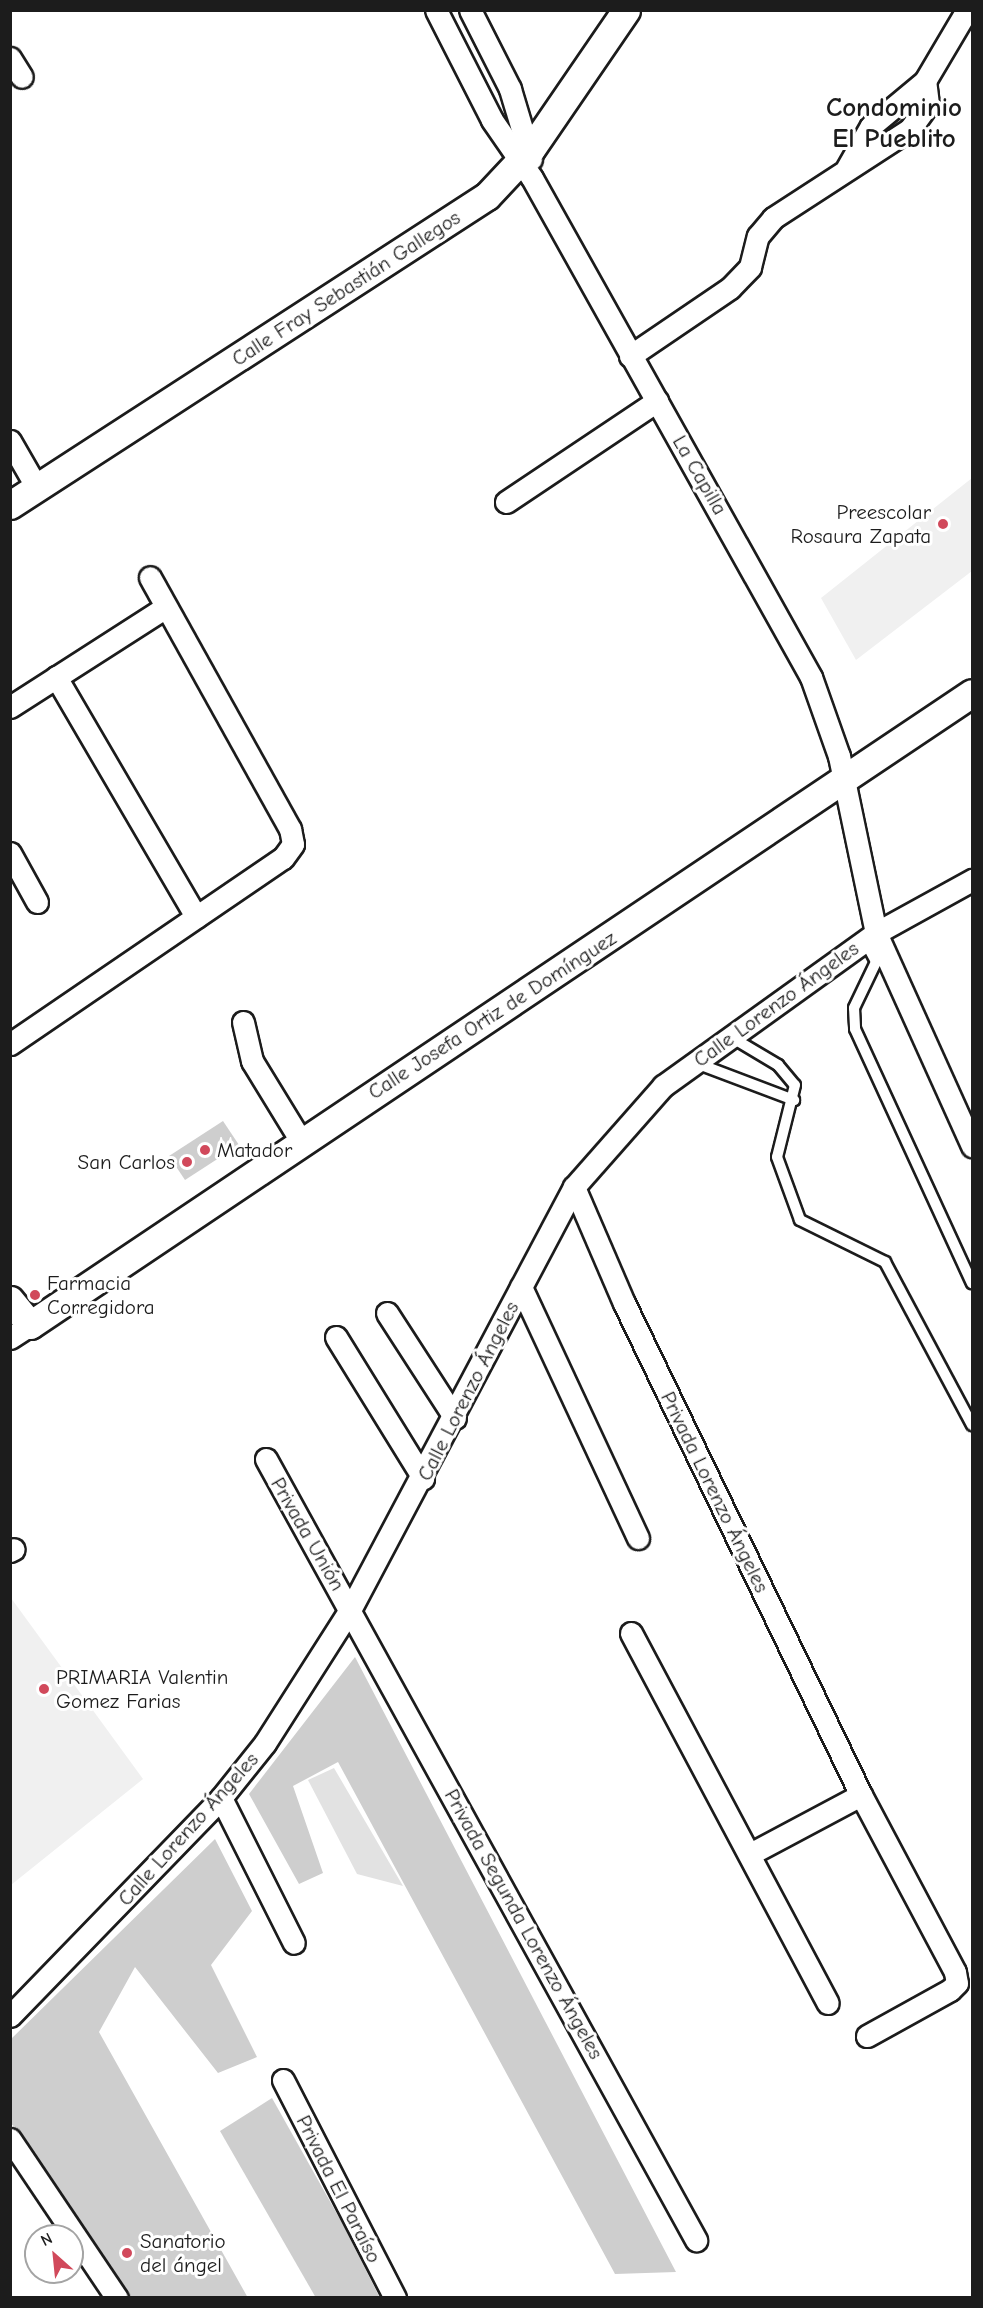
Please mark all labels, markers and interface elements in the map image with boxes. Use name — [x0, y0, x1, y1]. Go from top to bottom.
district label: Condominio El Pueblito — [826, 91, 962, 154]
street label: Calle Fray Sebastián Gallegos — [227, 205, 465, 371]
street label: La Capilla — [667, 431, 733, 519]
place label: Preescolar Rosaura Zapata — [790, 499, 931, 549]
marker: Preescolar Rosaura Zapata — [936, 517, 950, 531]
street label: Calle Josefa Ortiz de Domínguez — [363, 925, 621, 1105]
street label: Calle Lorenzo Ángeles — [689, 936, 863, 1072]
place label: Matador — [217, 1137, 292, 1163]
marker: Matador — [198, 1143, 212, 1157]
place label: San Carlos — [78, 1149, 175, 1175]
marker: San Carlos — [180, 1155, 194, 1169]
place label: Farmacia Corregidora — [47, 1270, 155, 1320]
marker: Farmacia Corregidora — [28, 1288, 42, 1302]
street label: Calle Lorenzo Ángeles — [412, 1297, 524, 1485]
street label: Privada Lorenzo Ángeles — [655, 1387, 775, 1597]
street label: Privada Unión — [265, 1473, 351, 1595]
place label: PRIMARIA Valentin Gomez Farias — [56, 1664, 228, 1714]
marker: PRIMARIA Valentin Gomez Farias — [37, 1682, 51, 1696]
street label: Calle Lorenzo Ángeles — [112, 1747, 264, 1911]
street label: Privada Segunda Lorenzo Ángeles — [439, 1785, 609, 2063]
street label: Privada El Paraíso — [291, 2111, 387, 2267]
north arrow — [24, 2224, 84, 2284]
place label: Sanatorio del ángel — [140, 2228, 226, 2278]
text: N — [38, 2229, 55, 2250]
marker: Sanatorio del ángel — [118, 2244, 136, 2262]

